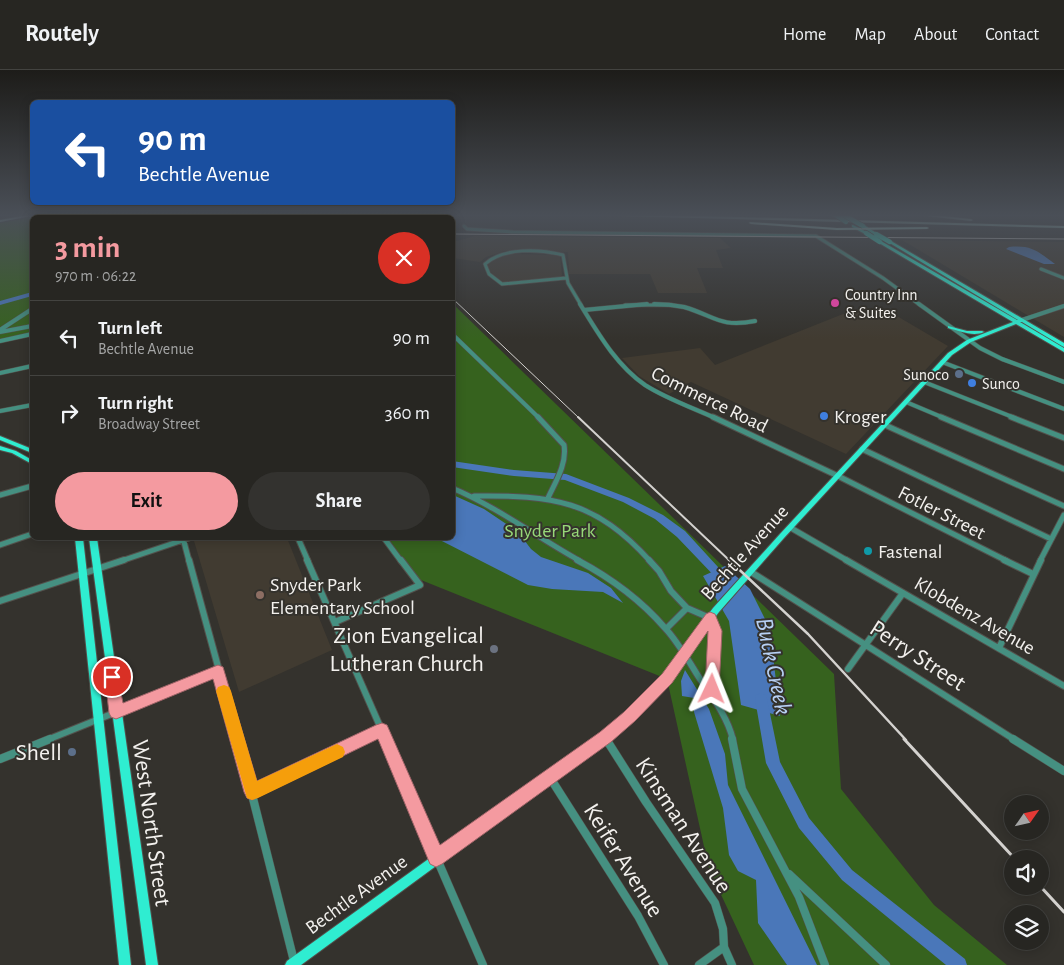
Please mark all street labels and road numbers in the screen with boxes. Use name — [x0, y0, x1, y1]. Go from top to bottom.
street label: Commerce Road — [648, 363, 771, 437]
street label: Fotler Street — [895, 482, 989, 544]
street label: Bechtle Avenue — [697, 501, 792, 604]
street label: Klobdenz Avenue — [911, 573, 1038, 658]
street label: Perry Street — [865, 616, 970, 696]
street label: West North Street — [127, 738, 175, 908]
street label: Kinsman Avenue — [630, 753, 736, 898]
street label: Keifer Avenue — [579, 799, 668, 922]
street label: Bechtle Avenue — [302, 851, 411, 938]

